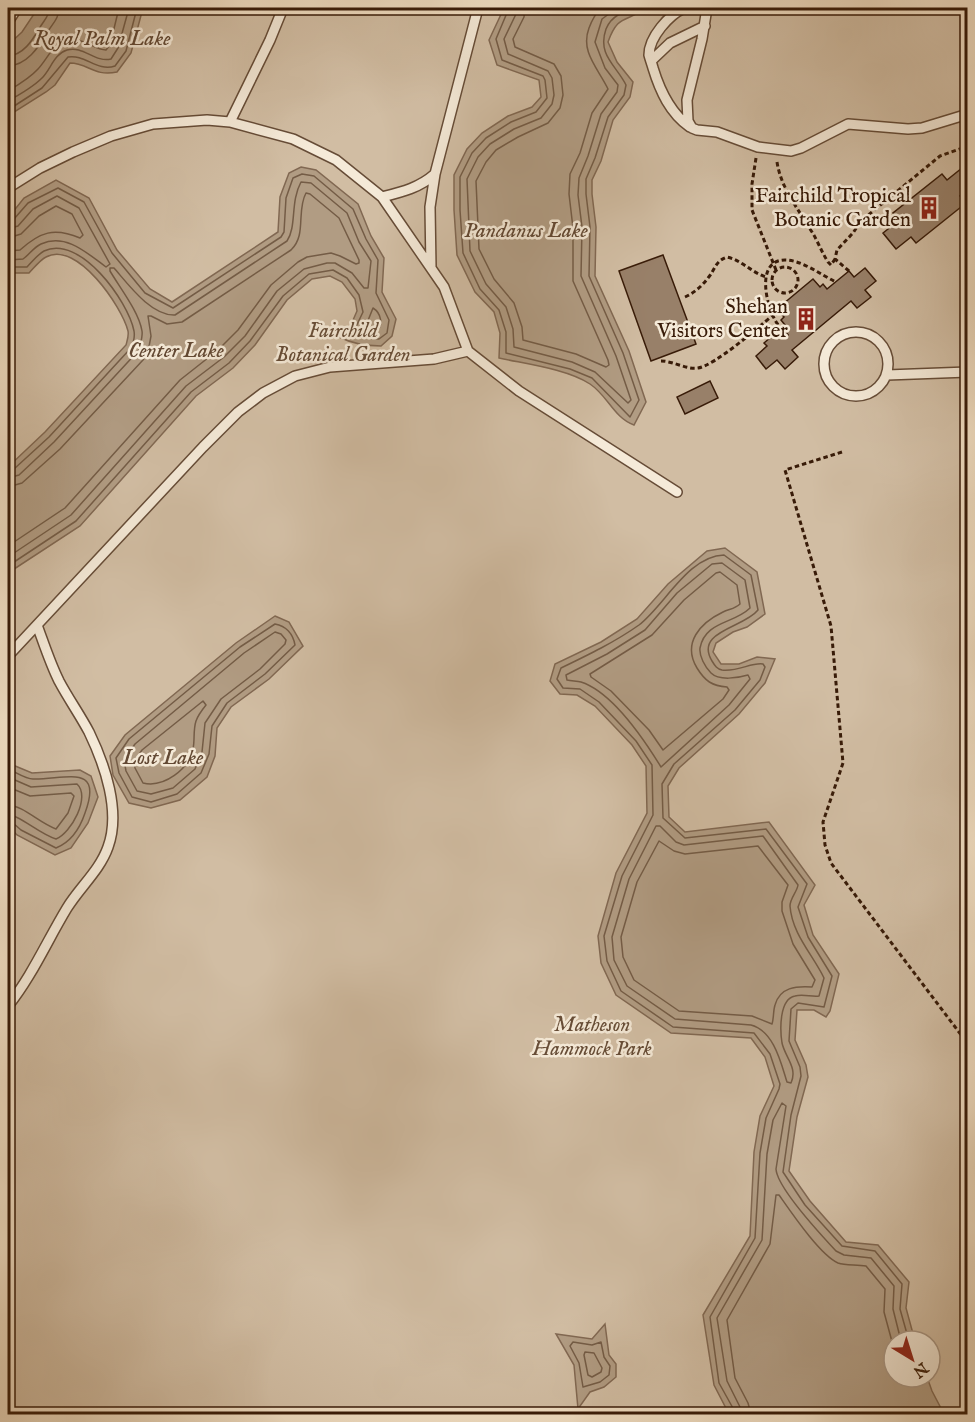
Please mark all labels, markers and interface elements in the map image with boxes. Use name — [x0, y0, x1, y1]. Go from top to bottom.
water label: Royal Palm Lake — [33, 25, 171, 53]
place label: Fairchild Tropical Botanic Garden — [755, 183, 911, 234]
building icon: Fairchild Tropical Botanic Garden — [916, 195, 942, 221]
water label: Pandanus Lake — [464, 217, 589, 245]
place label: Shehan Visitors Center — [656, 294, 788, 345]
building icon: Shehan Visitors Center — [793, 306, 819, 332]
park label: Fairchild Botanical Garden — [275, 318, 411, 369]
water label: Center Lake — [128, 337, 224, 365]
water label: Lost Lake — [122, 744, 204, 772]
park label: Matheson Hammock Park — [531, 1012, 652, 1063]
north arrow — [882, 1329, 942, 1389]
text: N — [908, 1356, 932, 1381]

